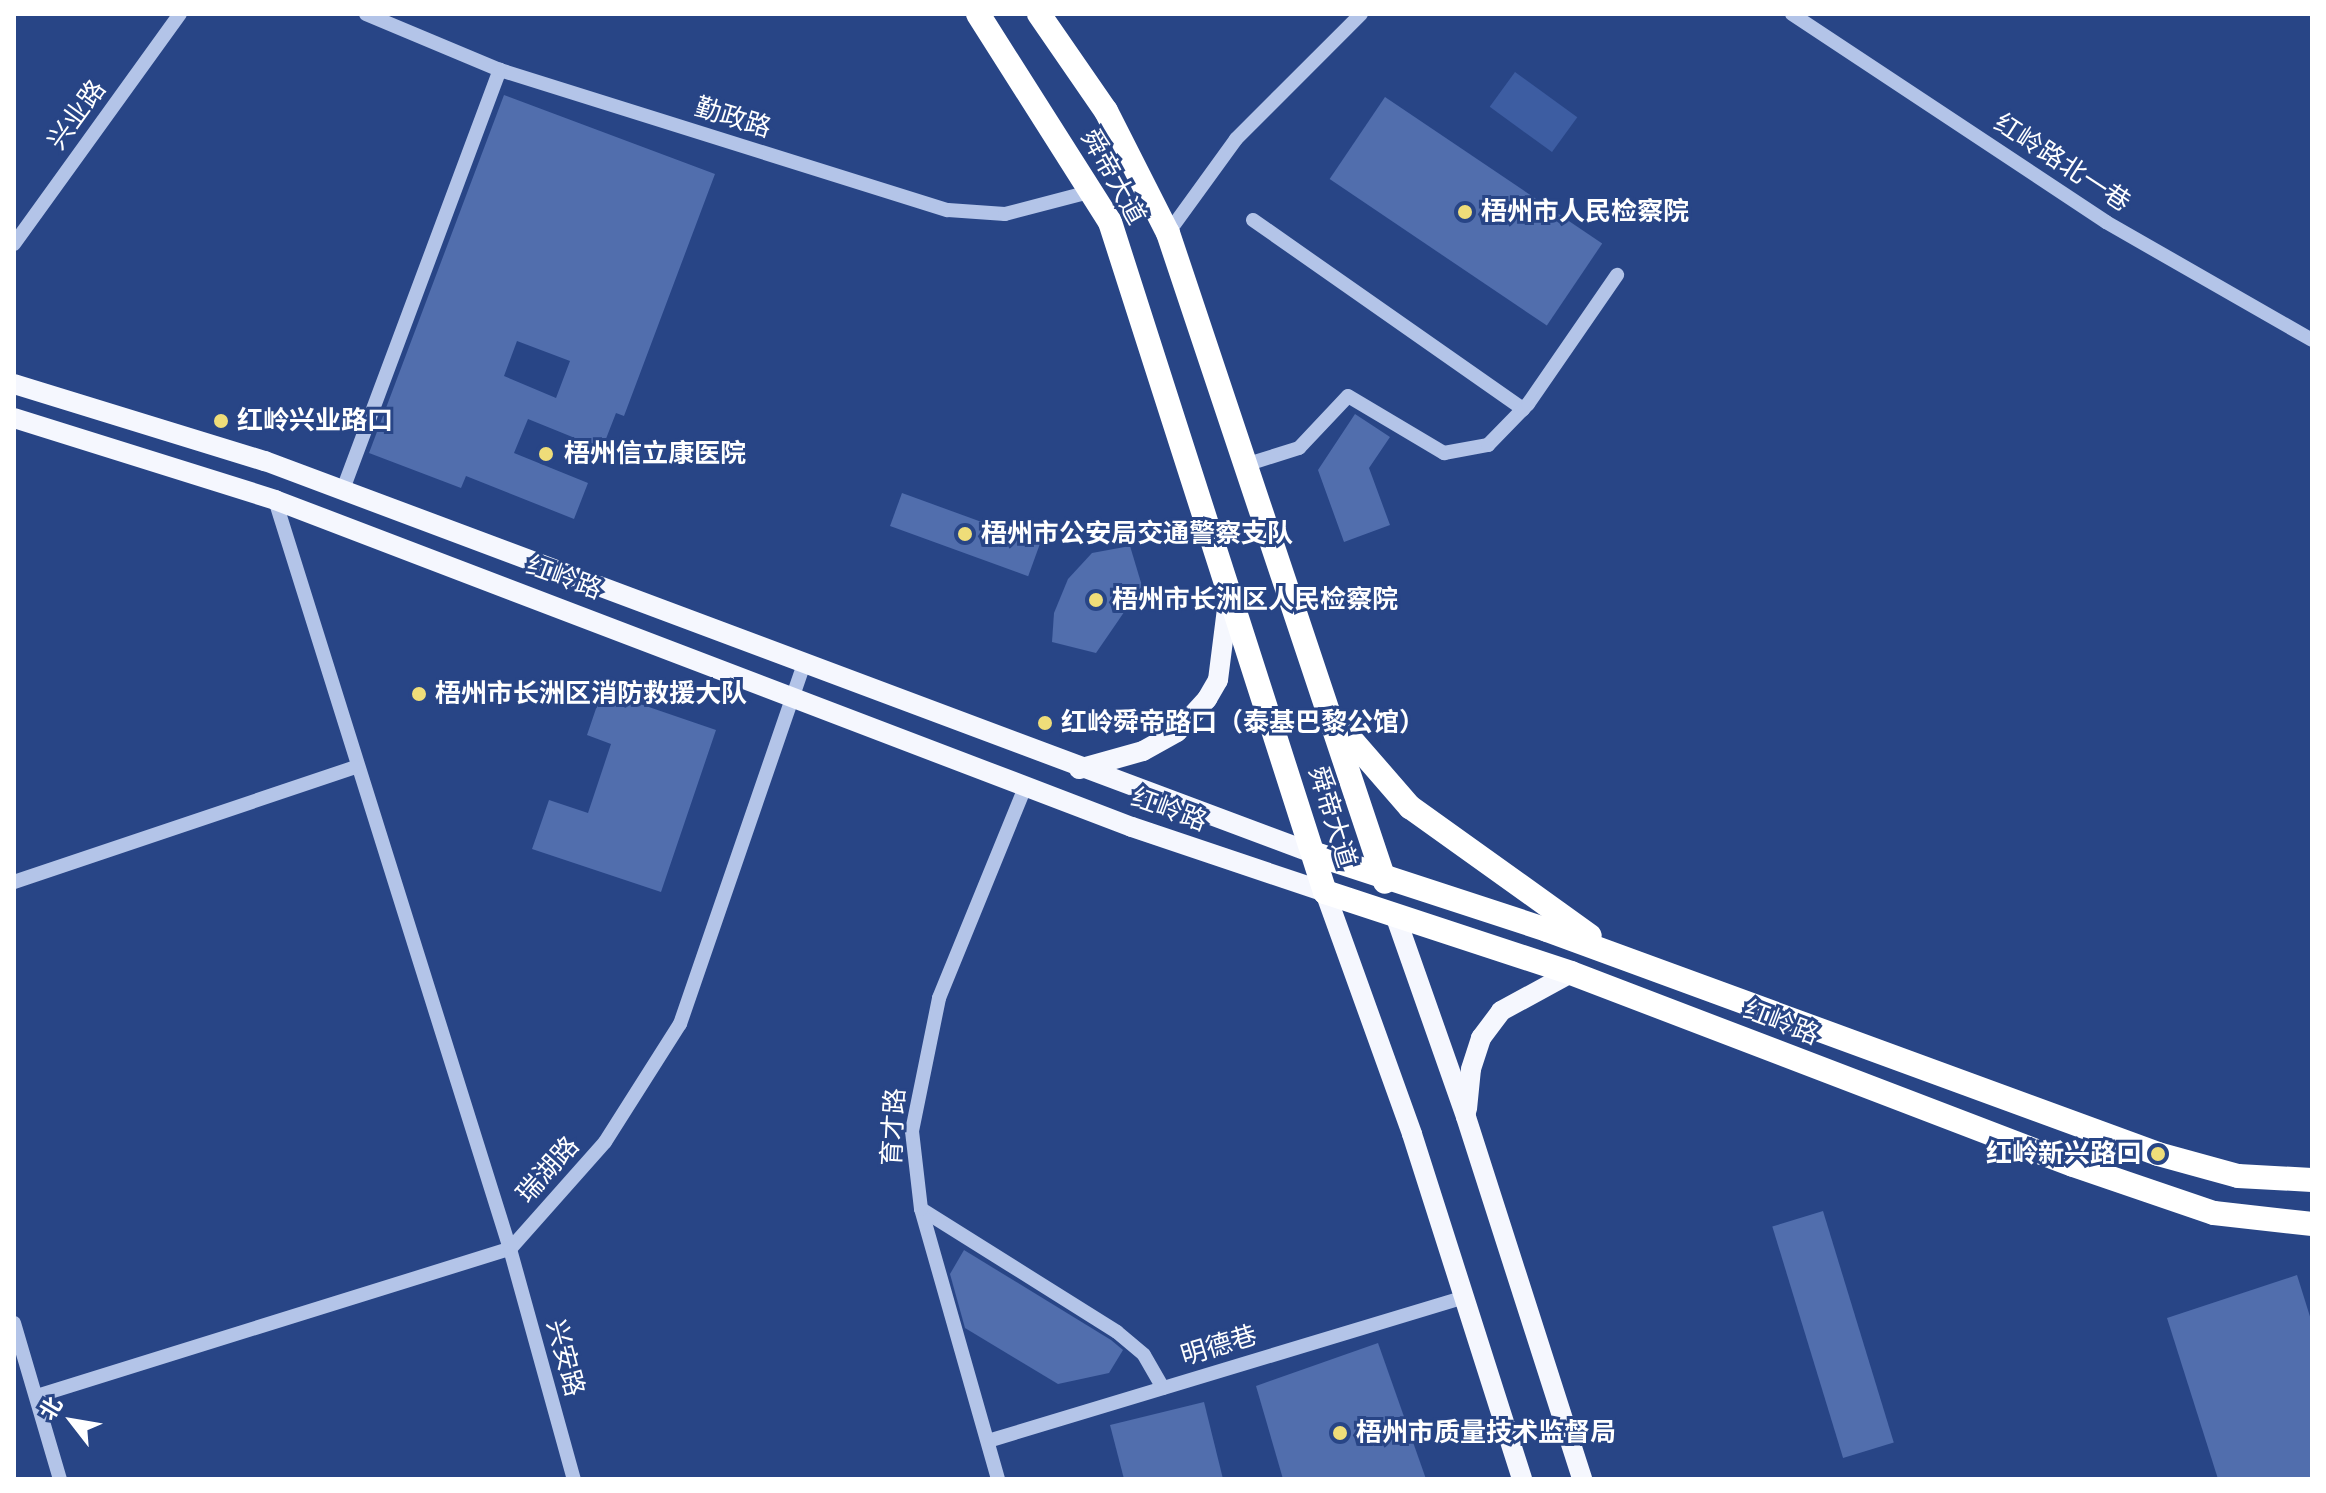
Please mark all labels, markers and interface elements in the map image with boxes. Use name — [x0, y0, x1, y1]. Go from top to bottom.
street label: 兴业路 — [41, 74, 113, 156]
street label: 勤政路 — [691, 92, 775, 144]
street label: 红岭路北一巷 — [1988, 107, 2136, 219]
street label: 舜帝大道 — [1074, 124, 1152, 230]
place label: 梧州市人民检察院 — [1481, 196, 1689, 228]
marker: 梧州市人民检察院 — [1456, 203, 1474, 221]
place label: 红岭兴业路口 — [237, 405, 393, 437]
marker: 红岭兴业路口 — [212, 412, 230, 430]
place label: 梧州信立康医院 — [564, 438, 746, 470]
marker: 梧州信立康医院 — [535, 443, 557, 465]
place label: 梧州市公安局交通警察支队 — [981, 518, 1293, 550]
marker: 梧州市公安局交通警察支队 — [956, 525, 974, 543]
street label: 红岭路 — [522, 550, 606, 606]
place label: 梧州市长洲区人民检察院 — [1112, 584, 1398, 616]
marker: 梧州市长洲区人民检察院 — [1087, 591, 1105, 609]
place label: 梧州市长洲区消防救援大队 — [435, 678, 747, 710]
marker: 梧州市长洲区消防救援大队 — [410, 685, 428, 703]
place label: 红岭舜帝路口（泰基巴黎公馆） — [1061, 707, 1425, 739]
marker: 红岭舜帝路口（泰基巴黎公馆） — [1036, 714, 1054, 732]
street label: 舜帝大道 — [1302, 763, 1362, 871]
street label: 红岭路 — [1127, 782, 1211, 838]
street label: 红岭路 — [1739, 994, 1823, 1052]
street label: 育才路 — [876, 1087, 912, 1167]
street label: 瑞湖路 — [510, 1131, 586, 1209]
place label: 红岭新兴路口 — [1986, 1138, 2142, 1170]
marker: 红岭新兴路口 — [2149, 1145, 2167, 1163]
street label: 兴安路 — [540, 1316, 590, 1400]
street label: 明德巷 — [1177, 1320, 1261, 1372]
north arrow — [32, 1381, 112, 1461]
text: 北 — [35, 1393, 67, 1424]
place label: 梧州市质量技术监督局 — [1356, 1417, 1616, 1449]
marker: 梧州市质量技术监督局 — [1331, 1424, 1349, 1442]

